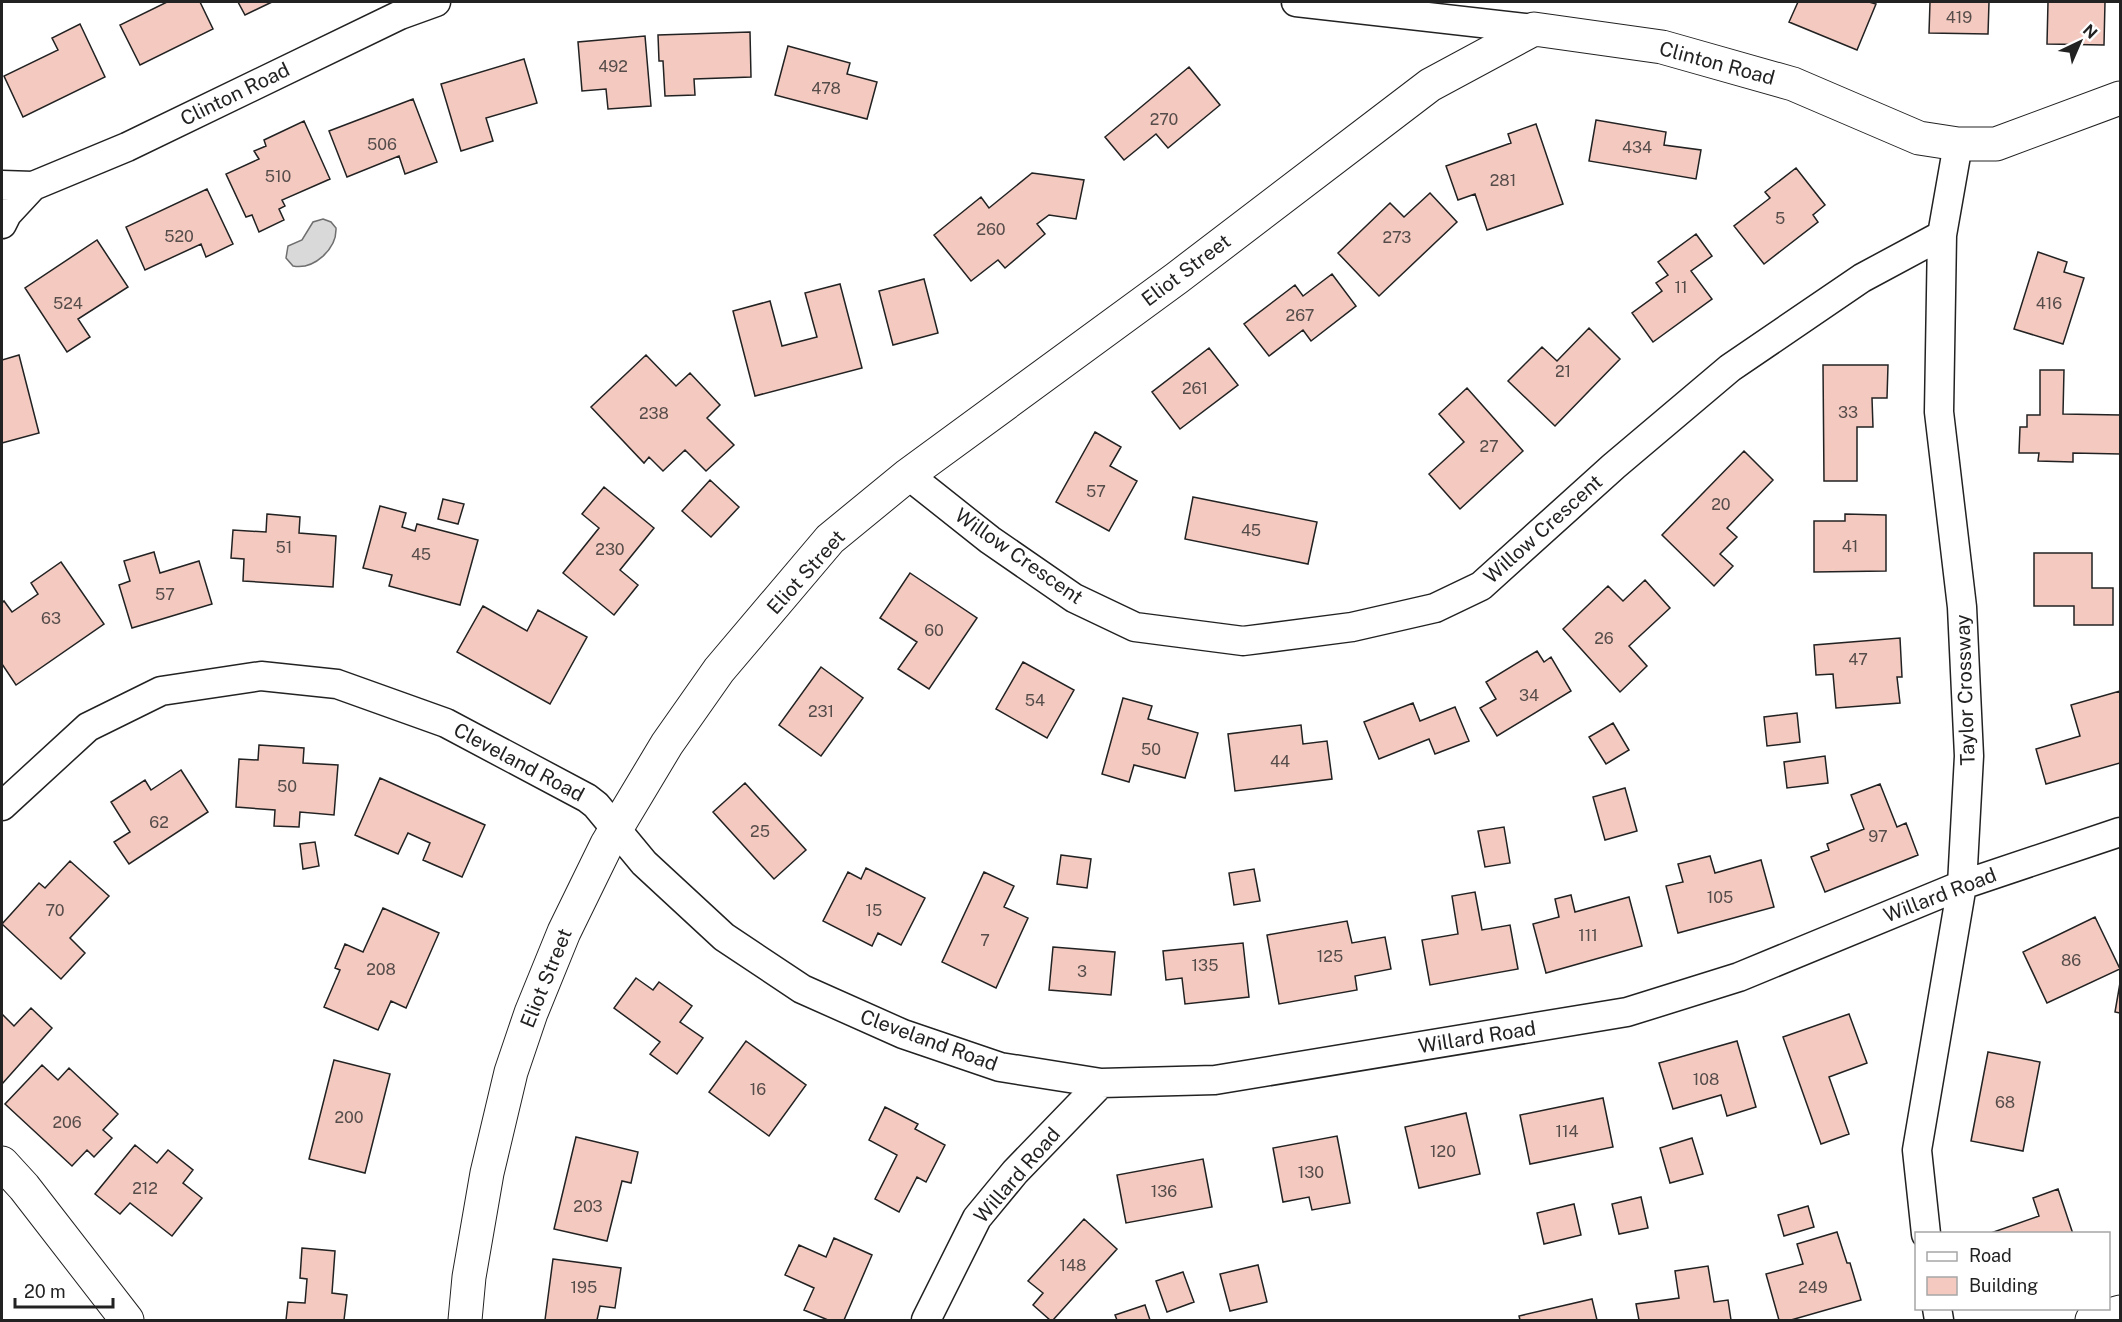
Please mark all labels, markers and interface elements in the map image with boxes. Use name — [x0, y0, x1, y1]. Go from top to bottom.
house number: 419 — [1946, 8, 1972, 27]
north arrow — [2050, 12, 2110, 72]
text: N — [2079, 20, 2101, 43]
street label: Clinton Road — [1657, 36, 1777, 90]
street label: Clinton Road — [176, 57, 294, 131]
house number: 492 — [598, 57, 628, 76]
house number: 478 — [811, 79, 841, 98]
house number: 270 — [1150, 110, 1179, 129]
house number: 506 — [367, 135, 397, 154]
house number: 434 — [1622, 138, 1652, 157]
house number: 510 — [265, 167, 291, 186]
house number: 281 — [1490, 171, 1516, 190]
house number: 5 — [1775, 209, 1785, 228]
house number: 260 — [976, 220, 1006, 239]
house number: 520 — [164, 227, 194, 246]
house number: 273 — [1383, 228, 1411, 247]
street label: Eliot Street — [1137, 229, 1235, 311]
house number: 11 — [1674, 278, 1688, 297]
house number: 524 — [53, 294, 83, 313]
house number: 416 — [2036, 294, 2062, 313]
house number: 267 — [1286, 306, 1314, 325]
house number: 21 — [1555, 362, 1571, 381]
house number: 261 — [1182, 379, 1208, 398]
house number: 33 — [1838, 403, 1858, 422]
house number: 238 — [639, 404, 669, 423]
house number: 27 — [1479, 437, 1499, 456]
street label: Willow Crescent — [1479, 470, 1607, 588]
house number: 57 — [1086, 482, 1106, 501]
house number: 20 — [1711, 495, 1731, 514]
street label: Willow Crescent — [950, 503, 1088, 609]
house number: 45 — [1241, 521, 1261, 540]
street label: Eliot Street — [762, 525, 850, 619]
house number: 41 — [1842, 537, 1858, 556]
house number: 51 — [276, 538, 292, 557]
house number: 230 — [595, 540, 625, 559]
house number: 45 — [411, 545, 431, 564]
house number: 57 — [155, 585, 175, 604]
house number: 63 — [41, 609, 61, 628]
street label: Taylor Crossway — [1950, 614, 1980, 766]
house number: 60 — [924, 621, 944, 640]
house number: 26 — [1594, 629, 1614, 648]
house number: 47 — [1848, 650, 1868, 669]
house number: 34 — [1519, 686, 1539, 705]
house number: 54 — [1025, 691, 1045, 710]
house number: 231 — [808, 702, 834, 721]
street label: Cleveland Road — [450, 718, 588, 806]
house number: 50 — [1141, 740, 1161, 759]
house number: 44 — [1270, 752, 1290, 771]
house number: 50 — [277, 777, 297, 796]
house number: 62 — [149, 813, 169, 832]
house number: 25 — [750, 822, 770, 841]
house number: 97 — [1868, 827, 1888, 846]
street label: Willard Road — [1880, 863, 2000, 927]
house number: 105 — [1707, 888, 1733, 907]
house number: 70 — [45, 901, 65, 920]
house number: 15 — [866, 901, 882, 920]
street label: Eliot Street — [515, 925, 577, 1031]
house number: 111 — [1578, 926, 1598, 945]
house number: 7 — [980, 931, 990, 950]
house number: 125 — [1317, 947, 1343, 966]
house number: 86 — [2061, 951, 2081, 970]
house number: 135 — [1192, 956, 1218, 975]
house number: 208 — [366, 960, 396, 979]
house number: 3 — [1077, 962, 1087, 981]
street label: Cleveland Road — [857, 1004, 1001, 1076]
street label: Willard Road — [1416, 1016, 1538, 1058]
house number: 108 — [1693, 1070, 1719, 1089]
house number: 16 — [750, 1080, 766, 1099]
house number: 68 — [1995, 1093, 2015, 1112]
house number: 200 — [334, 1108, 364, 1127]
house number: 206 — [52, 1113, 82, 1132]
street label: Willard Road — [969, 1122, 1065, 1228]
house number: 114 — [1555, 1122, 1579, 1141]
house number: 120 — [1430, 1142, 1456, 1161]
house number: 130 — [1298, 1163, 1324, 1182]
house number: 212 — [132, 1179, 158, 1198]
house number: 136 — [1151, 1182, 1177, 1201]
house number: 203 — [573, 1197, 603, 1216]
legend — [1915, 1232, 2110, 1310]
text: Road — [1969, 1245, 2012, 1266]
house number: 148 — [1060, 1256, 1086, 1275]
scale bar — [15, 1271, 112, 1309]
text: Building — [1969, 1275, 2038, 1296]
house number: 195 — [571, 1278, 597, 1297]
house number: 249 — [1798, 1278, 1828, 1297]
text: 20 m — [24, 1281, 66, 1302]

